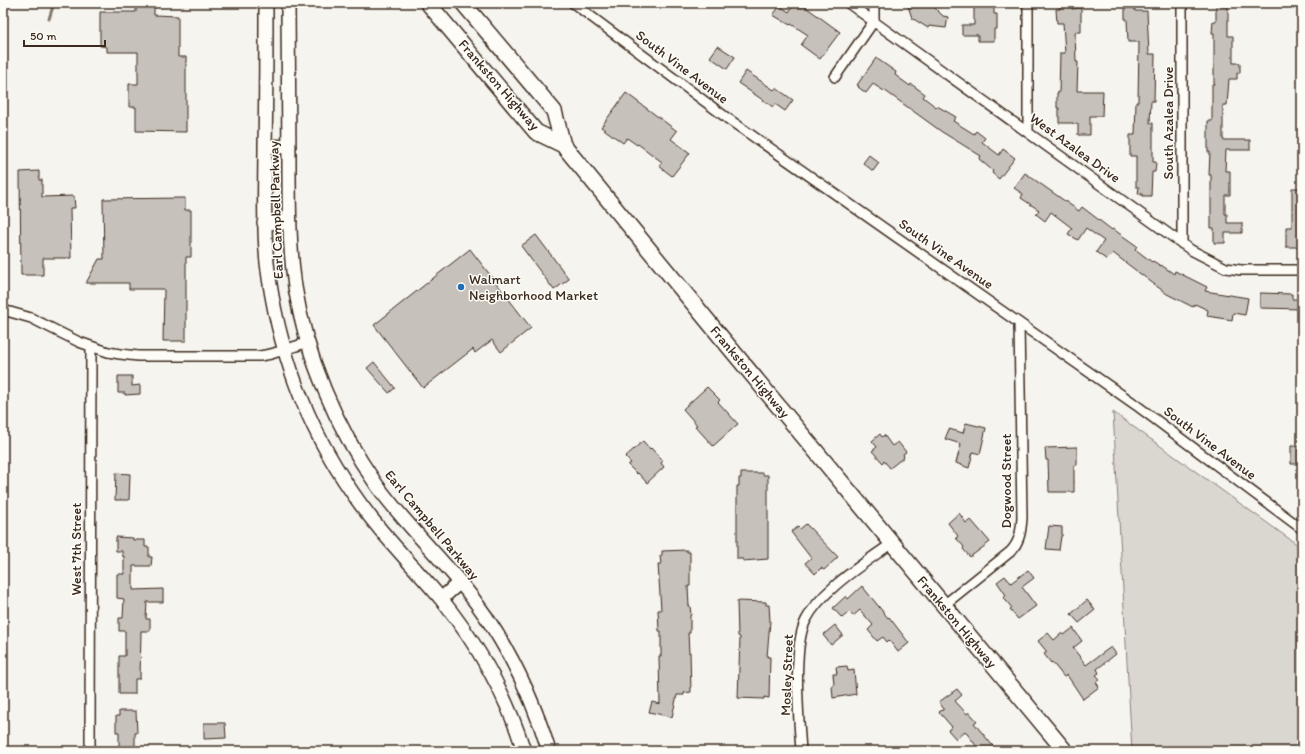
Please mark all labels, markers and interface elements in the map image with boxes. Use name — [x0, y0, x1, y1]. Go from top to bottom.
scale bar — [24, 22, 105, 48]
street label: South Vine Avenue — [632, 27, 732, 108]
text: 50 m — [30, 29, 56, 43]
street label: Frankston Highway — [455, 36, 543, 134]
street label: South Azalea Drive — [1160, 66, 1177, 179]
street label: West Azalea Drive — [1026, 109, 1124, 187]
street label: Earl Campbell Parkway — [265, 140, 287, 279]
street label: South Vine Avenue — [895, 215, 997, 293]
place label: Walmart Neighborhood Market — [469, 271, 598, 304]
marker: Walmart Neighborhood Market — [456, 282, 466, 292]
street label: Frankston Highway — [706, 322, 794, 422]
street label: South Vine Avenue — [1160, 403, 1260, 484]
street label: Dogwood Street — [998, 433, 1015, 529]
street label: Earl Campbell Parkway — [381, 467, 483, 584]
street label: West 7th Street — [68, 503, 85, 595]
street label: Frankston Highway — [913, 572, 1001, 672]
street label: Mosley Street — [777, 634, 797, 716]

